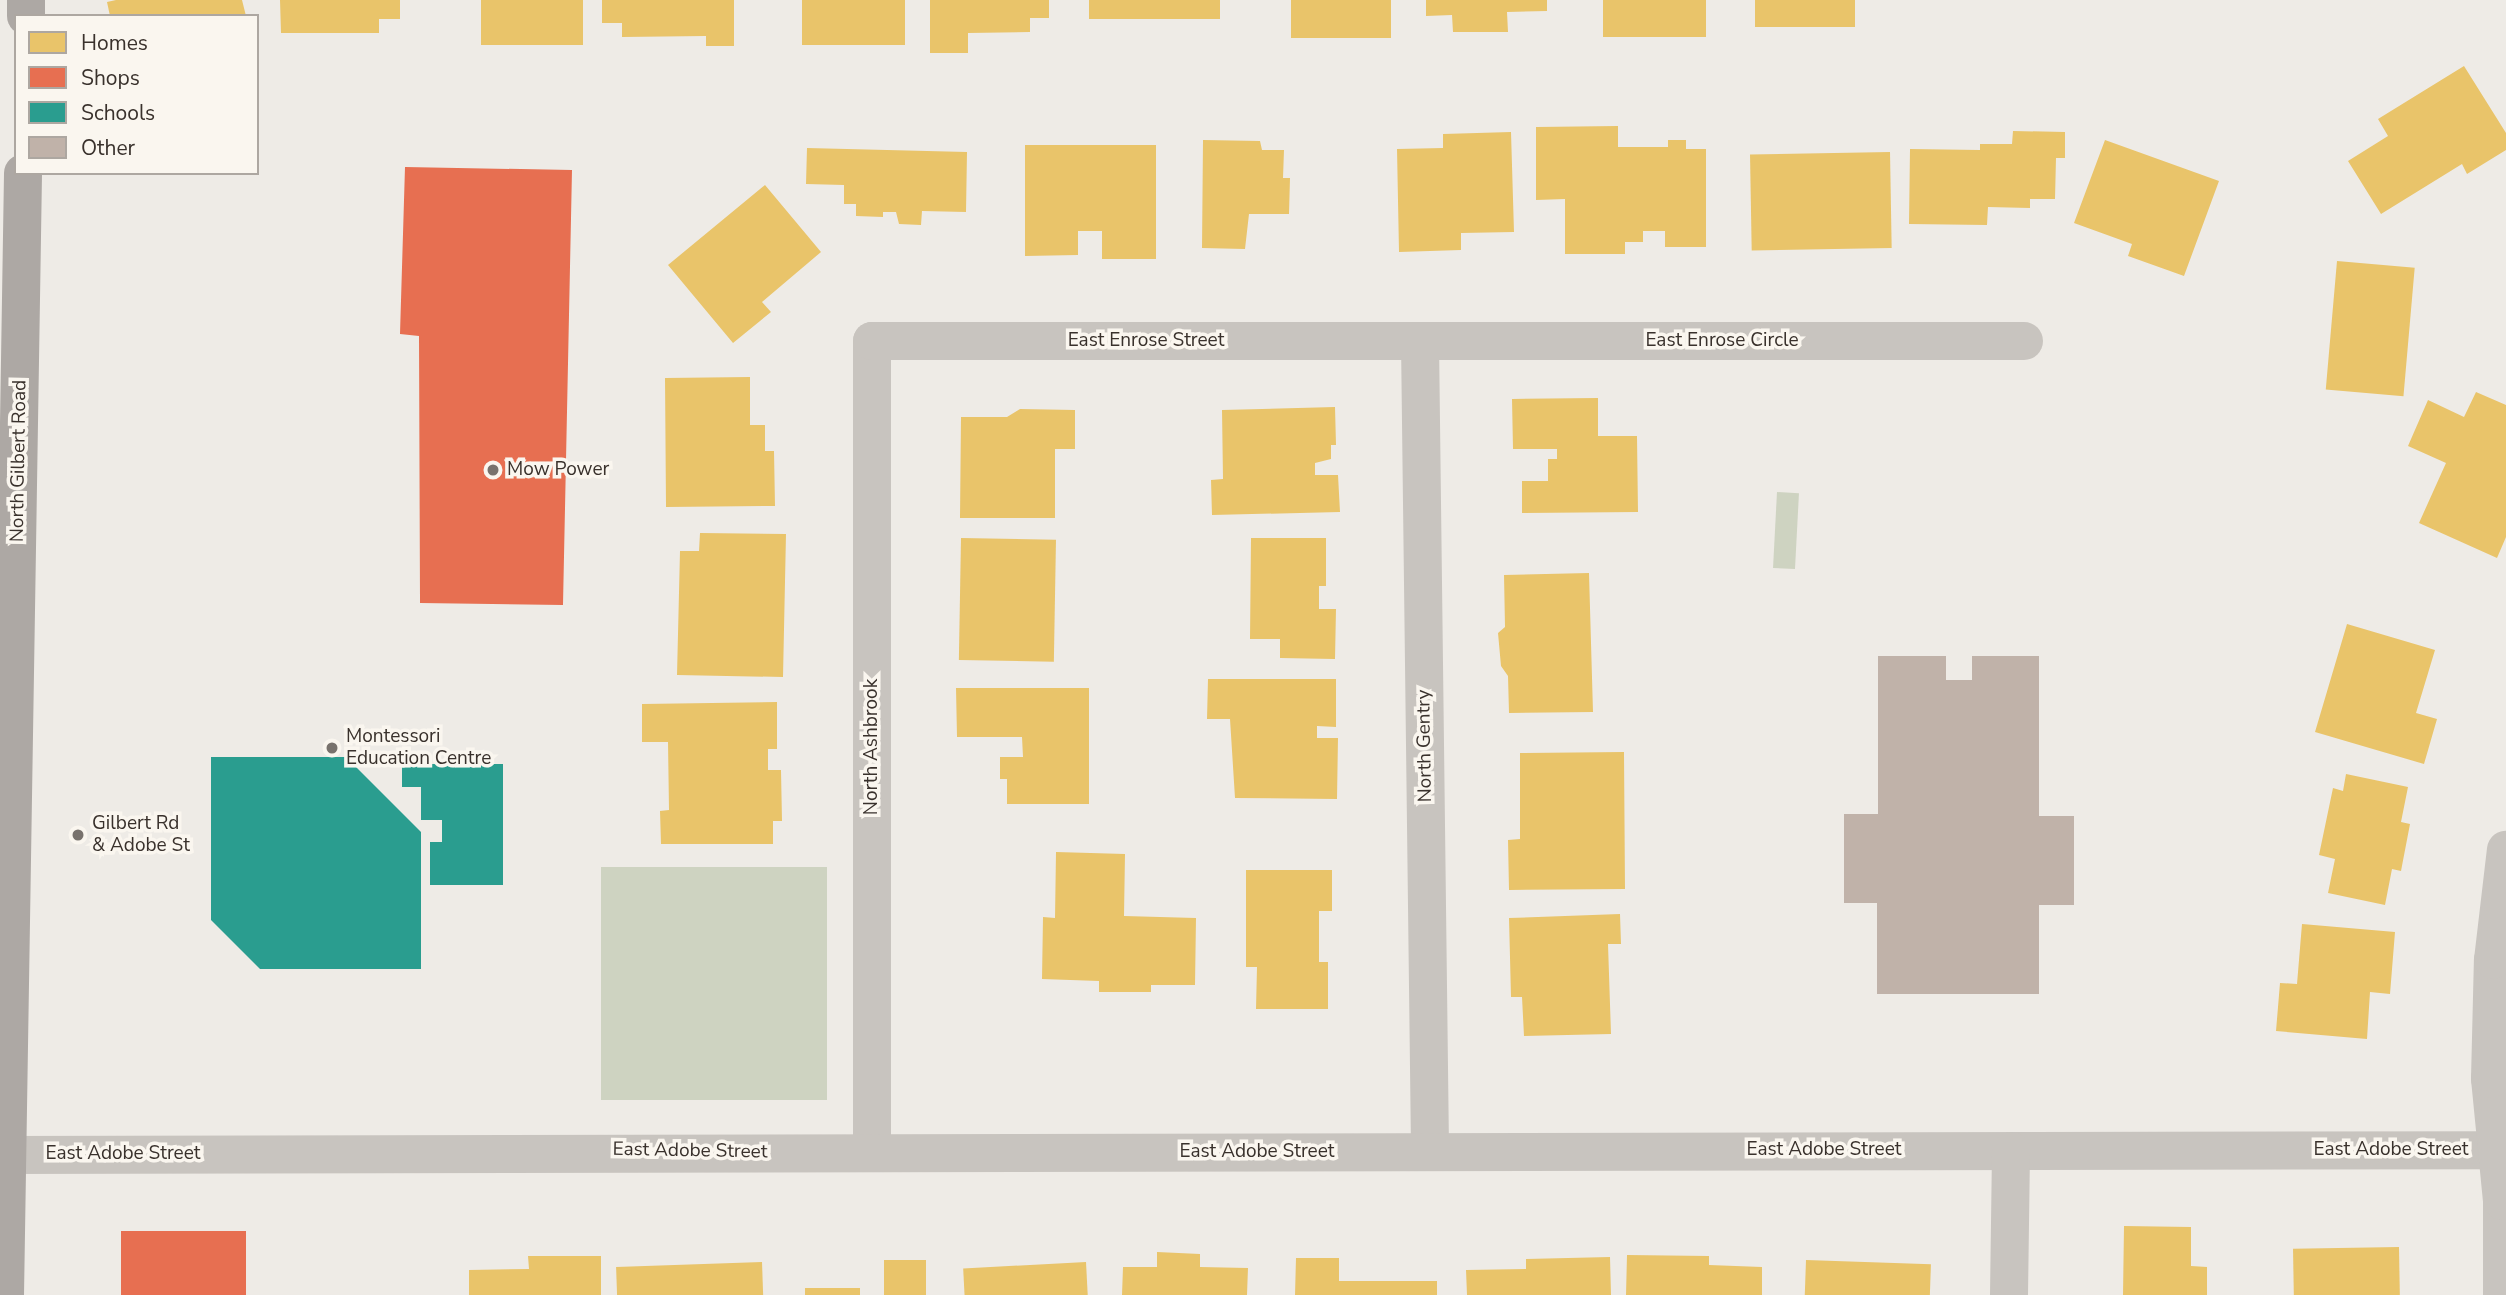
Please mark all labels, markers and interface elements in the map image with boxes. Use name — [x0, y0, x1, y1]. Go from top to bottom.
legend — [14, 14, 259, 175]
text: Homes — [81, 29, 148, 57]
text: Shops — [81, 64, 140, 92]
text: Schools — [81, 99, 155, 127]
text: Other — [81, 134, 135, 162]
street label: East Enrose Street — [1068, 330, 1224, 352]
street label: East Enrose Circle — [1645, 330, 1799, 352]
street label: North Gilbert Road — [6, 380, 32, 542]
place label: Mow Power — [507, 459, 609, 481]
marker: Mow Power — [485, 462, 501, 478]
street label: North Ashbrook — [861, 679, 883, 815]
street label: North Gentry — [1413, 689, 1437, 803]
place label: Montessori Education Centre — [346, 726, 491, 770]
marker: Montessori Education Centre — [324, 740, 340, 756]
place label: Gilbert Rd & Adobe St — [92, 813, 190, 857]
marker: Gilbert Rd & Adobe St — [70, 827, 86, 843]
street label: East Adobe Street — [612, 1138, 768, 1164]
street label: East Adobe Street — [1747, 1139, 1901, 1161]
street label: East Adobe Street — [2314, 1139, 2468, 1161]
street label: East Adobe Street — [1180, 1141, 1334, 1163]
street label: East Adobe Street — [46, 1143, 200, 1165]

